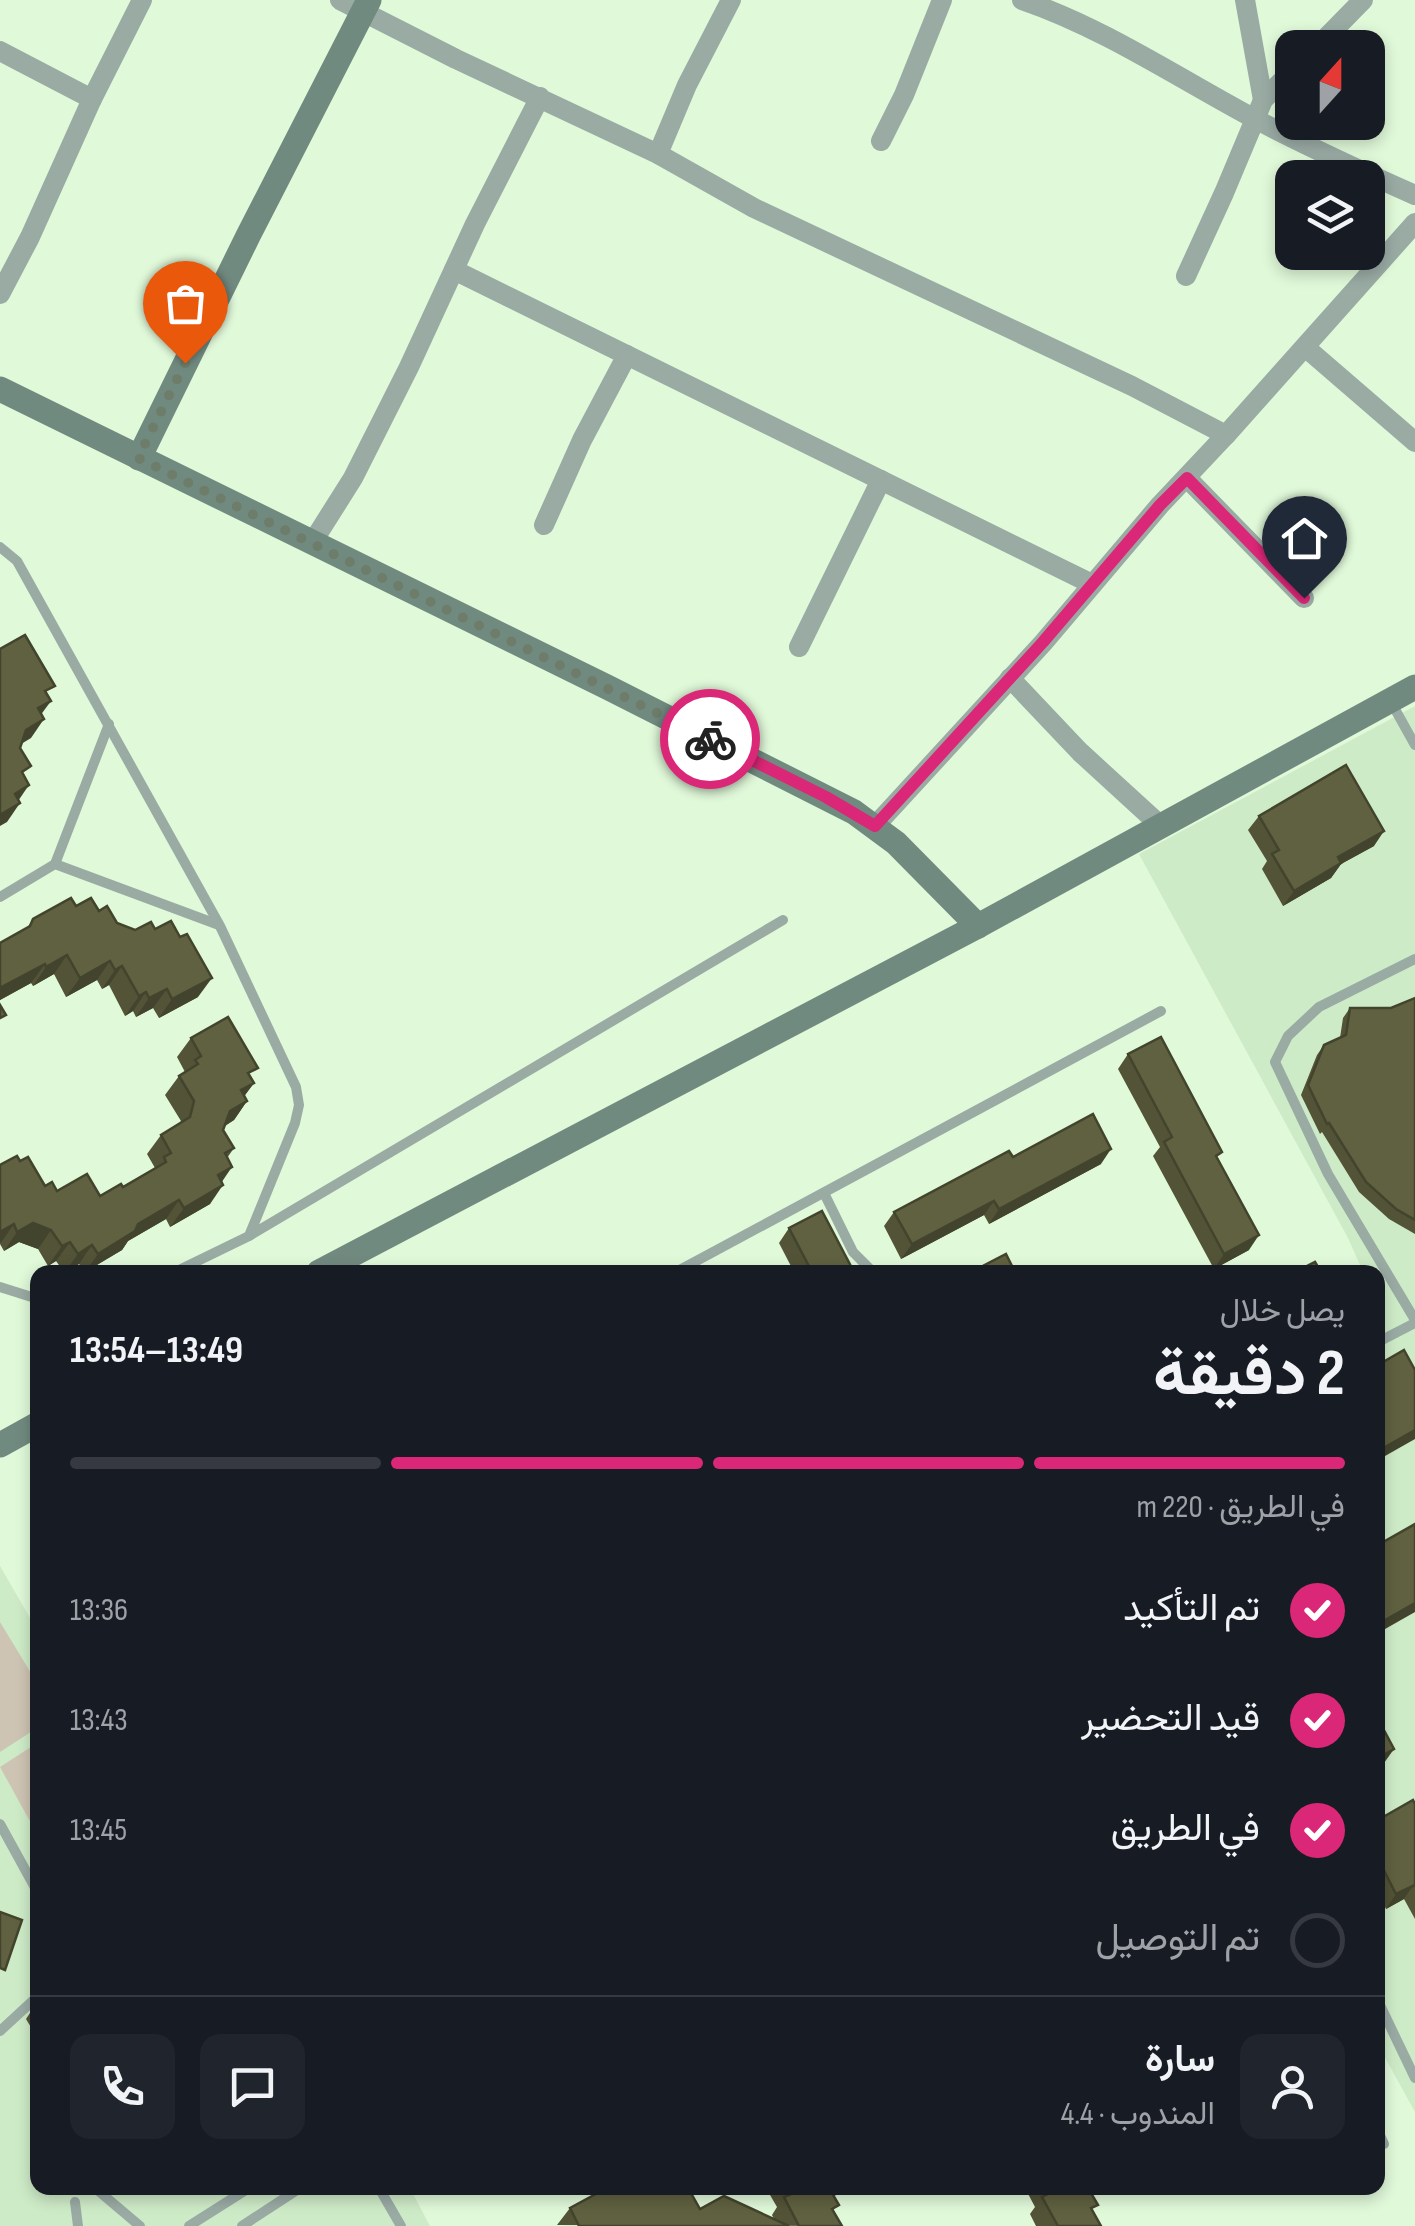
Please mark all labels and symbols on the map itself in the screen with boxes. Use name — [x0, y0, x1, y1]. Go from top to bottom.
north arrow — [1275, 30, 1385, 140]
pin — [143, 261, 228, 364]
pin — [1262, 496, 1347, 599]
courier — [660, 689, 760, 789]

